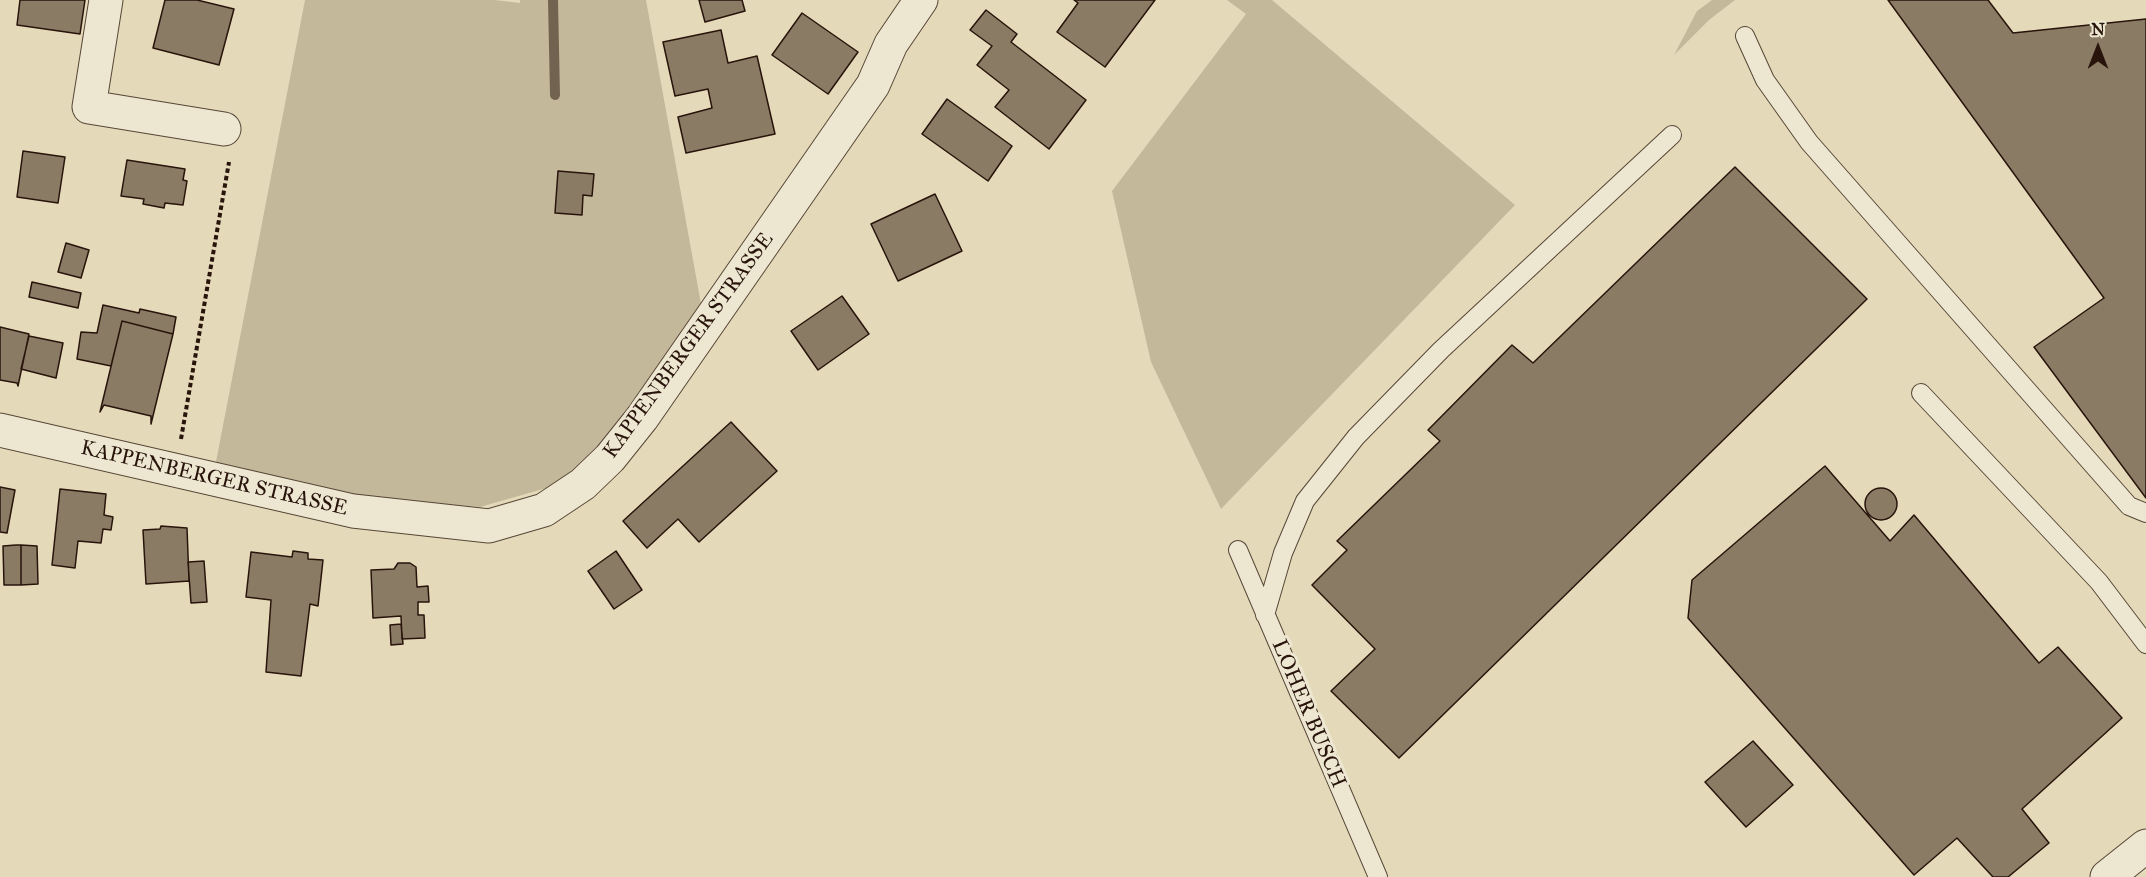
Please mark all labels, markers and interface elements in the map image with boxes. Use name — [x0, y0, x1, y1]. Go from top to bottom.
north arrow — [2068, 18, 2128, 78]
text: N — [2091, 20, 2105, 39]
street label: KAPPENBERGER STRASSE — [598, 228, 780, 464]
street label: KAPPENBERGER STRASSE — [78, 436, 350, 522]
street label: LOHER BUSCH — [1265, 636, 1351, 792]

